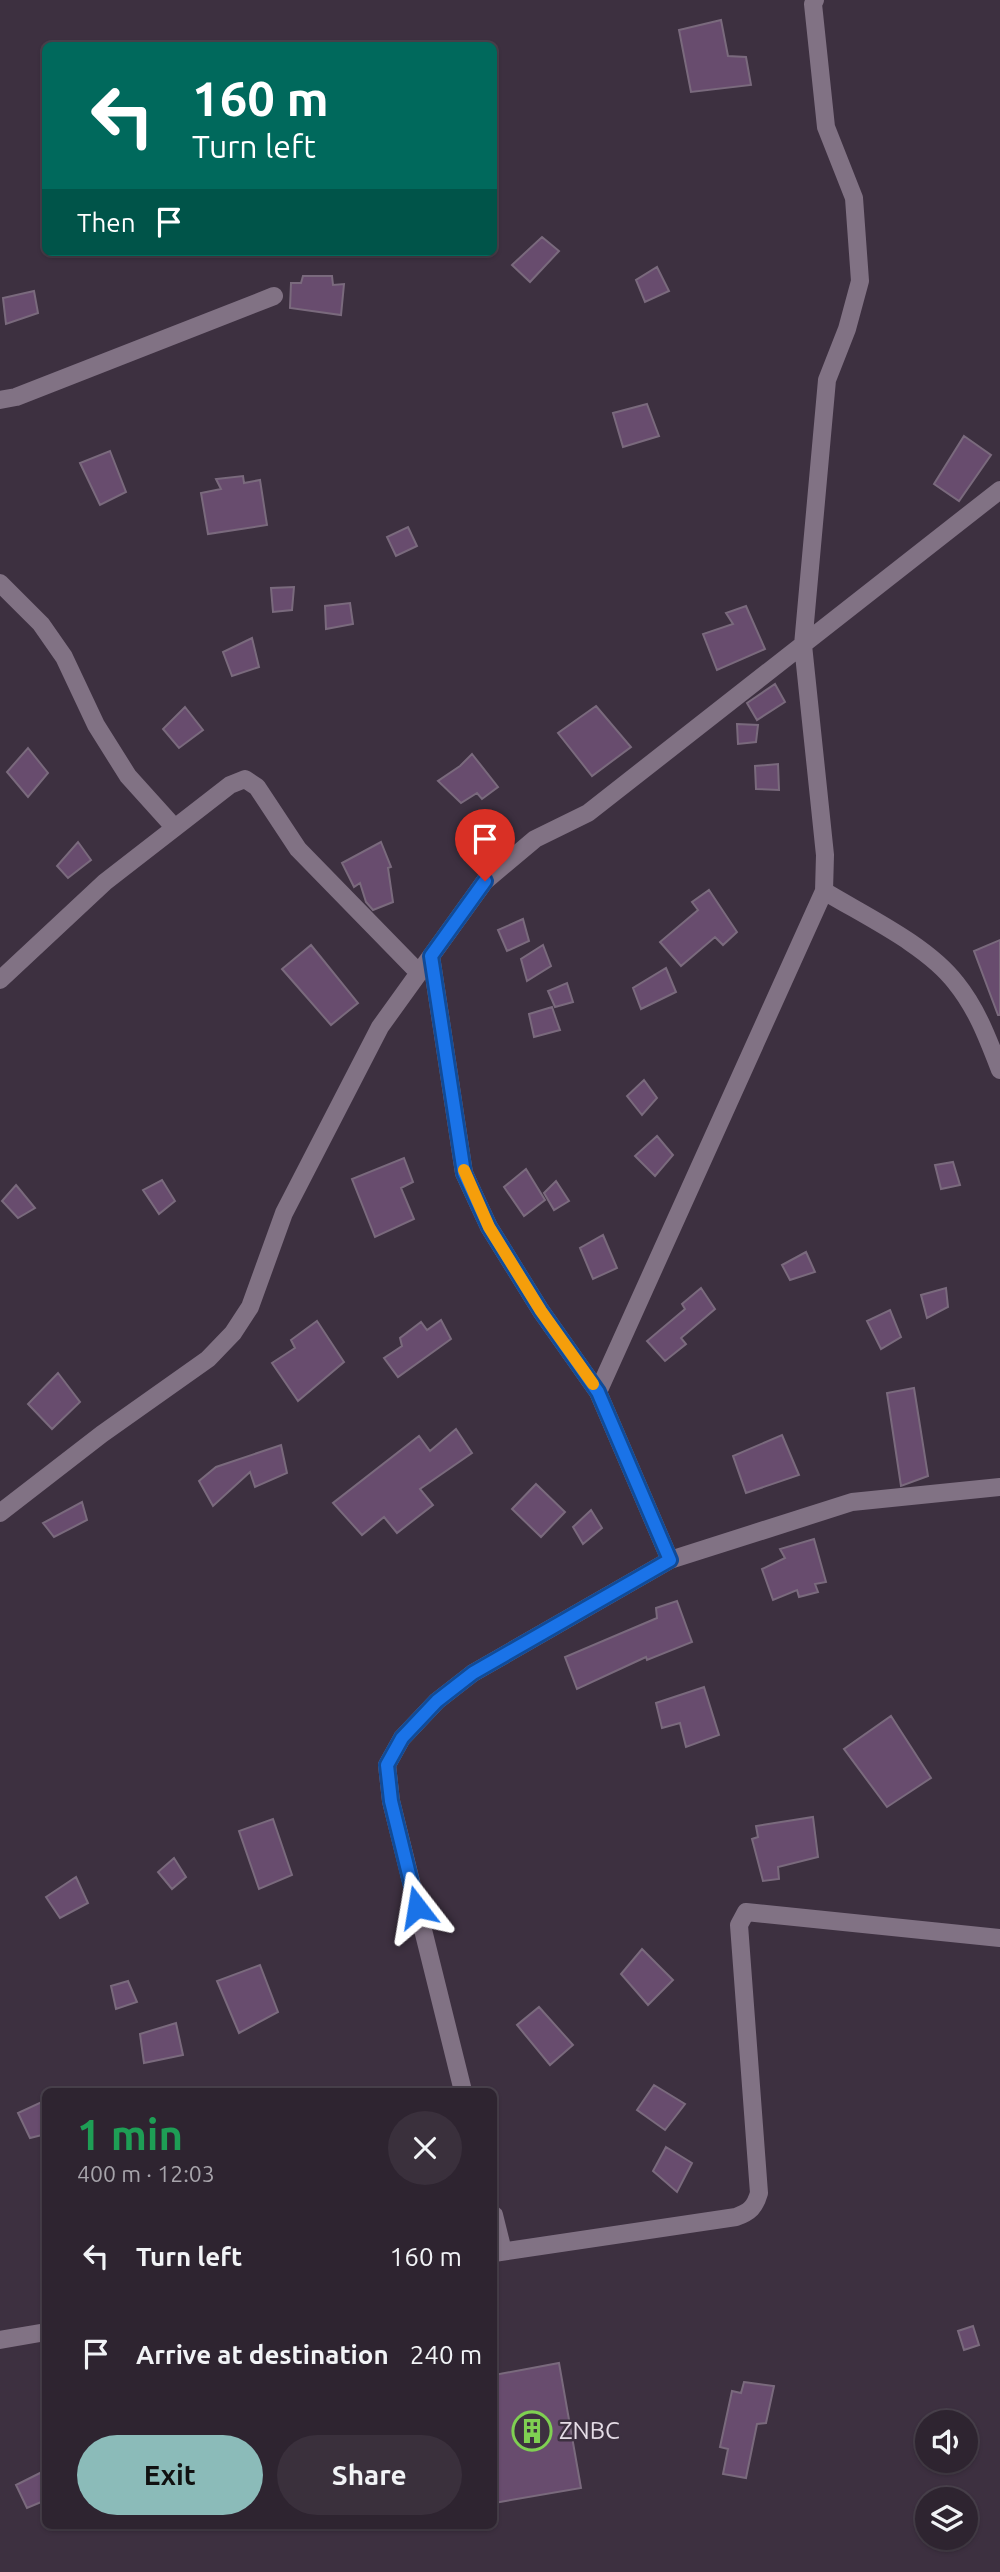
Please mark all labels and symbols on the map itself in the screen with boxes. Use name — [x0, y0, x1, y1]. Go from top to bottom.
pin — [455, 809, 515, 881]
position arrow — [380, 1870, 454, 1944]
building icon: ZNBC — [511, 2410, 553, 2452]
place label: ZNBC — [559, 2417, 620, 2444]

